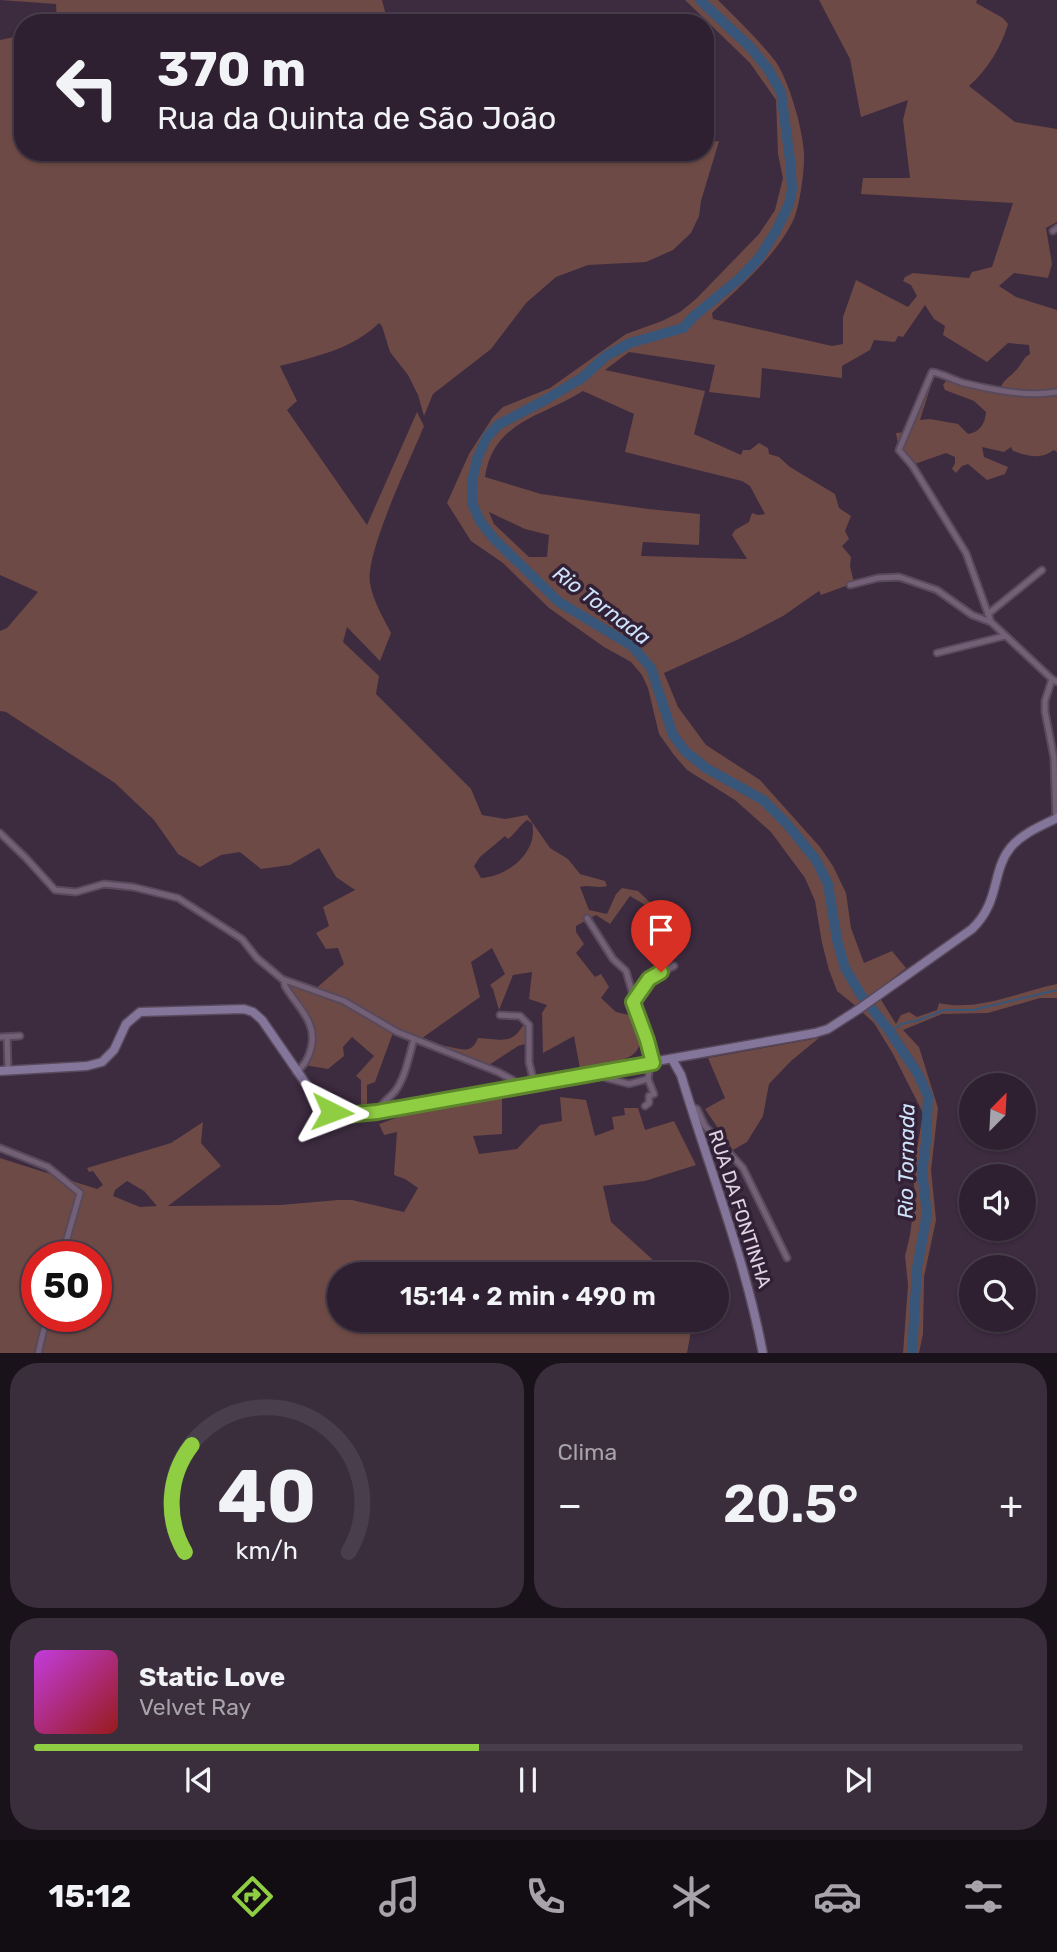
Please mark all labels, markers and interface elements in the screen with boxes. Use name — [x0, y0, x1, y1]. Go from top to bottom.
text: 370 m — [157, 40, 306, 98]
icon: left — [42, 42, 133, 133]
text: Rua da Quinta de São João — [157, 99, 556, 137]
water label: Rio Tornada — [548, 560, 656, 650]
pin — [631, 900, 691, 972]
icon: arrive — [642, 911, 680, 949]
north arrow — [959, 1073, 1036, 1150]
map controls — [959, 1073, 1036, 1332]
position arrow — [295, 1075, 369, 1149]
water label: Rio Tornada — [892, 1103, 920, 1219]
street label: RUA DA FONTINHA — [704, 1127, 776, 1291]
button: sound — [959, 1164, 1036, 1241]
speed limit sign: 50 — [21, 1241, 112, 1332]
button: search — [959, 1255, 1036, 1332]
text: 15:14 · 2 min · 490 m — [400, 1281, 656, 1312]
text: Clima — [558, 1438, 617, 1466]
text: 40 — [217, 1454, 316, 1540]
text: 20.5° — [723, 1473, 859, 1535]
text: − — [558, 1482, 582, 1528]
text: + — [999, 1482, 1023, 1528]
text: km/h — [236, 1535, 298, 1564]
text: Static Love — [139, 1662, 285, 1693]
text: Velvet Ray — [139, 1693, 251, 1721]
icon: previous — [180, 1761, 218, 1799]
icon: pause — [509, 1761, 547, 1799]
icon: next — [839, 1761, 877, 1799]
icon: directions — [228, 1872, 277, 1921]
icon: music — [375, 1872, 424, 1921]
icon: phone — [521, 1872, 570, 1921]
icon: climate — [667, 1872, 716, 1921]
icon: car — [813, 1872, 862, 1921]
icon: filters — [959, 1872, 1008, 1921]
text: 15:12 — [49, 1877, 131, 1915]

